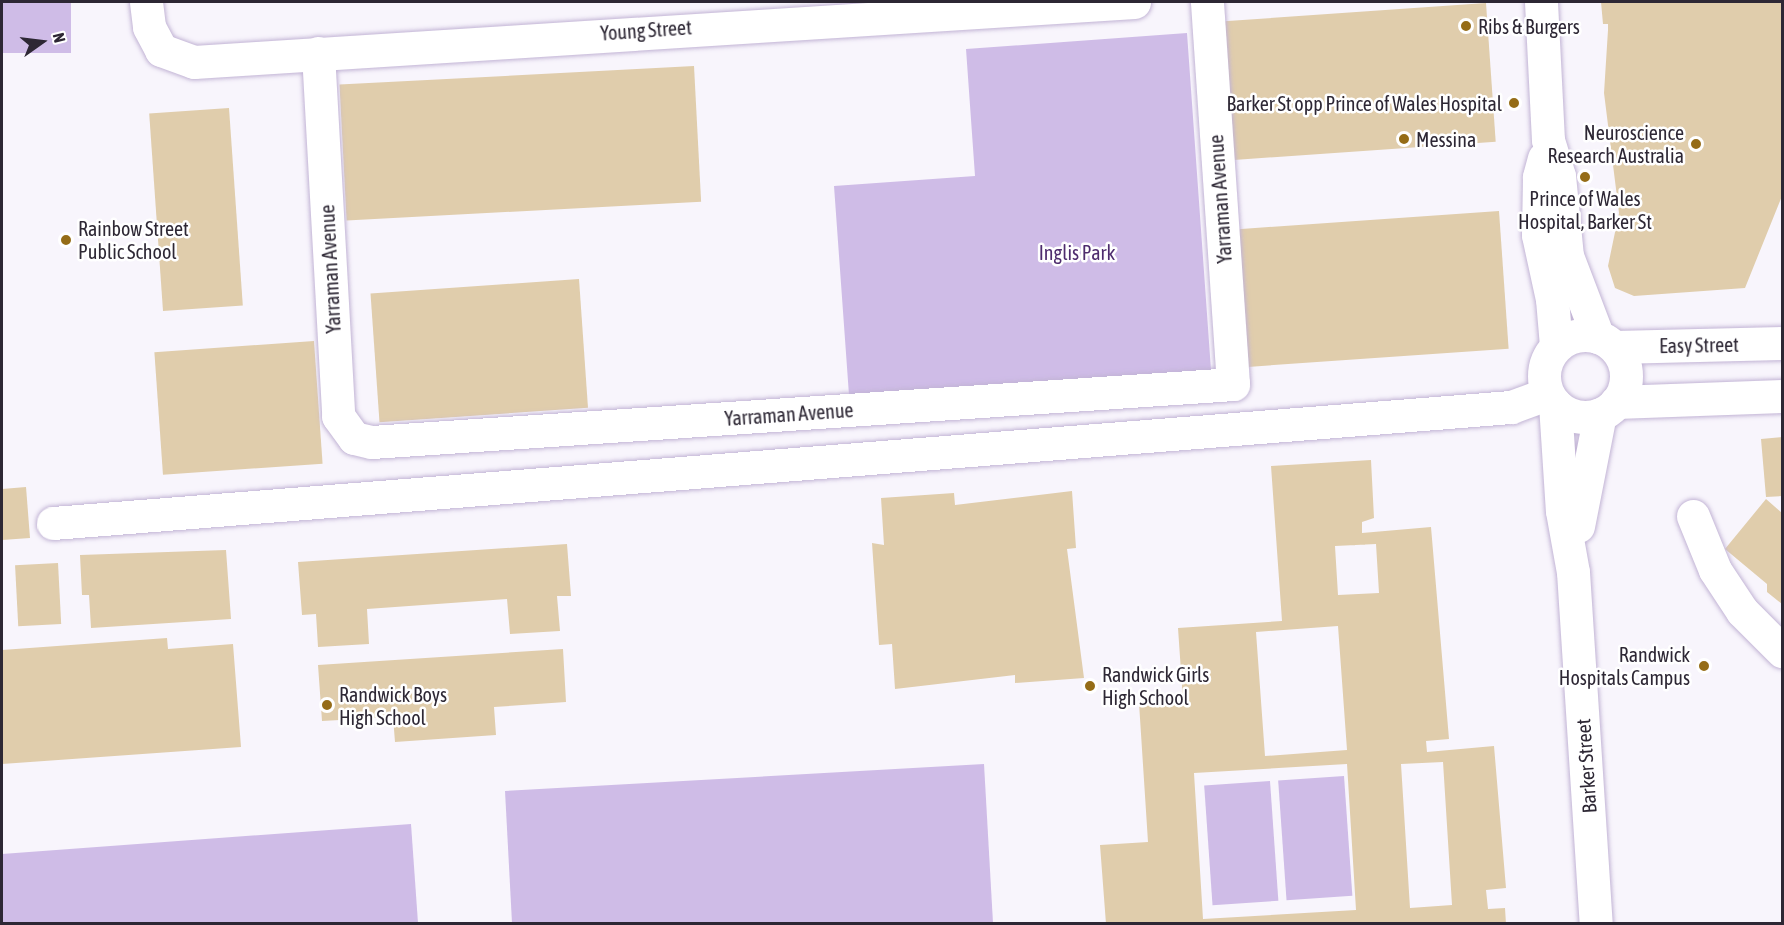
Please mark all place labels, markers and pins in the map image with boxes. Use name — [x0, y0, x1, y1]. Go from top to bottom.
place label: Ribs & Burgers — [1478, 14, 1580, 38]
marker: Ribs & Burgers — [1459, 19, 1473, 33]
place label: Barker St opp Prince of Wales Hospital — [1227, 91, 1502, 115]
marker: Barker St opp Prince of Wales Hospital — [1507, 96, 1521, 110]
place label: Neuroscience Research Australia — [1547, 120, 1684, 167]
place label: Messina — [1416, 127, 1476, 151]
marker: Messina — [1397, 132, 1411, 146]
marker: Neuroscience Research Australia — [1689, 137, 1703, 151]
marker: Prince of Wales Hospital, Barker St — [1578, 170, 1592, 184]
place label: Prince of Wales Hospital, Barker St — [1518, 186, 1652, 233]
place label: Rainbow Street Public School — [78, 216, 189, 263]
marker: Rainbow Street Public School — [59, 233, 73, 247]
place label: Randwick Hospitals Campus — [1559, 642, 1690, 689]
marker: Randwick Hospitals Campus — [1695, 657, 1713, 675]
place label: Randwick Girls High School — [1102, 662, 1209, 709]
marker: Randwick Girls High School — [1083, 679, 1097, 693]
place label: Randwick Boys High School — [339, 682, 447, 729]
marker: Randwick Boys High School — [320, 698, 334, 712]

